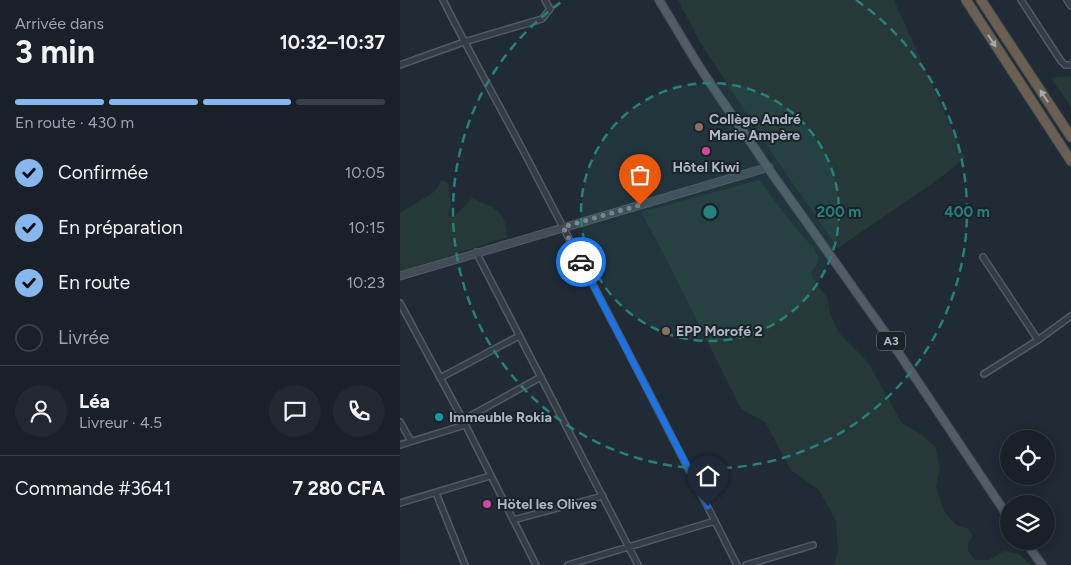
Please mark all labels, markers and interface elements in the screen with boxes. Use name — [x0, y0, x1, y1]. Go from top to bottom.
text: Arrivée dans — [15, 14, 104, 33]
text: 10:32–10:37 — [280, 31, 385, 54]
text: 3 min — [15, 33, 95, 71]
one-way arrow — [988, 34, 997, 47]
one-way arrow — [1039, 89, 1049, 103]
place label: Collège André Marie Ampère — [709, 111, 801, 144]
text: En route · 430 m — [15, 113, 134, 132]
marker: Collège André Marie Ampère — [693, 121, 705, 133]
marker: Hôtel Kiwi — [700, 145, 712, 157]
pin — [619, 154, 661, 205]
icon: check — [15, 159, 43, 187]
place label: Hôtel Kiwi — [672, 159, 740, 176]
text: Confirmée — [58, 161, 148, 184]
icon: bag — [626, 161, 654, 189]
text: 10:05 — [345, 163, 385, 182]
centre of rings — [701, 203, 719, 221]
text: 200 m — [817, 203, 861, 221]
text: 400 m — [944, 203, 990, 221]
icon: check — [15, 214, 43, 242]
text: En préparation — [58, 216, 183, 239]
text: 10:15 — [348, 218, 385, 237]
courier — [556, 237, 606, 287]
icon: car — [567, 248, 595, 276]
icon: check — [15, 269, 43, 297]
text: En route — [58, 271, 130, 294]
text: 10:23 — [346, 273, 385, 292]
place label: EPP Morofé 2 — [676, 323, 763, 340]
marker: EPP Morofé 2 — [660, 325, 672, 337]
text: Livrée — [58, 326, 109, 349]
road number: A3 — [877, 332, 905, 351]
button: person — [15, 385, 67, 437]
button: chat — [269, 385, 321, 437]
button: phone — [333, 385, 385, 437]
text: Léa — [79, 390, 110, 413]
place label: Immeuble Rokia — [449, 409, 552, 426]
marker: Immeuble Rokia — [433, 411, 445, 423]
text: Livreur · 4.5 — [79, 413, 162, 432]
map controls — [1000, 430, 1055, 550]
button: locate — [1000, 430, 1055, 485]
pin — [687, 455, 729, 506]
icon: home — [694, 462, 722, 490]
text: Commande #3641 — [15, 477, 171, 500]
text: 7 280 CFA — [293, 477, 385, 500]
button: layers — [1000, 495, 1055, 550]
place label: Hötel les Olives — [497, 496, 597, 513]
marker: Hötel les Olives — [481, 498, 493, 510]

